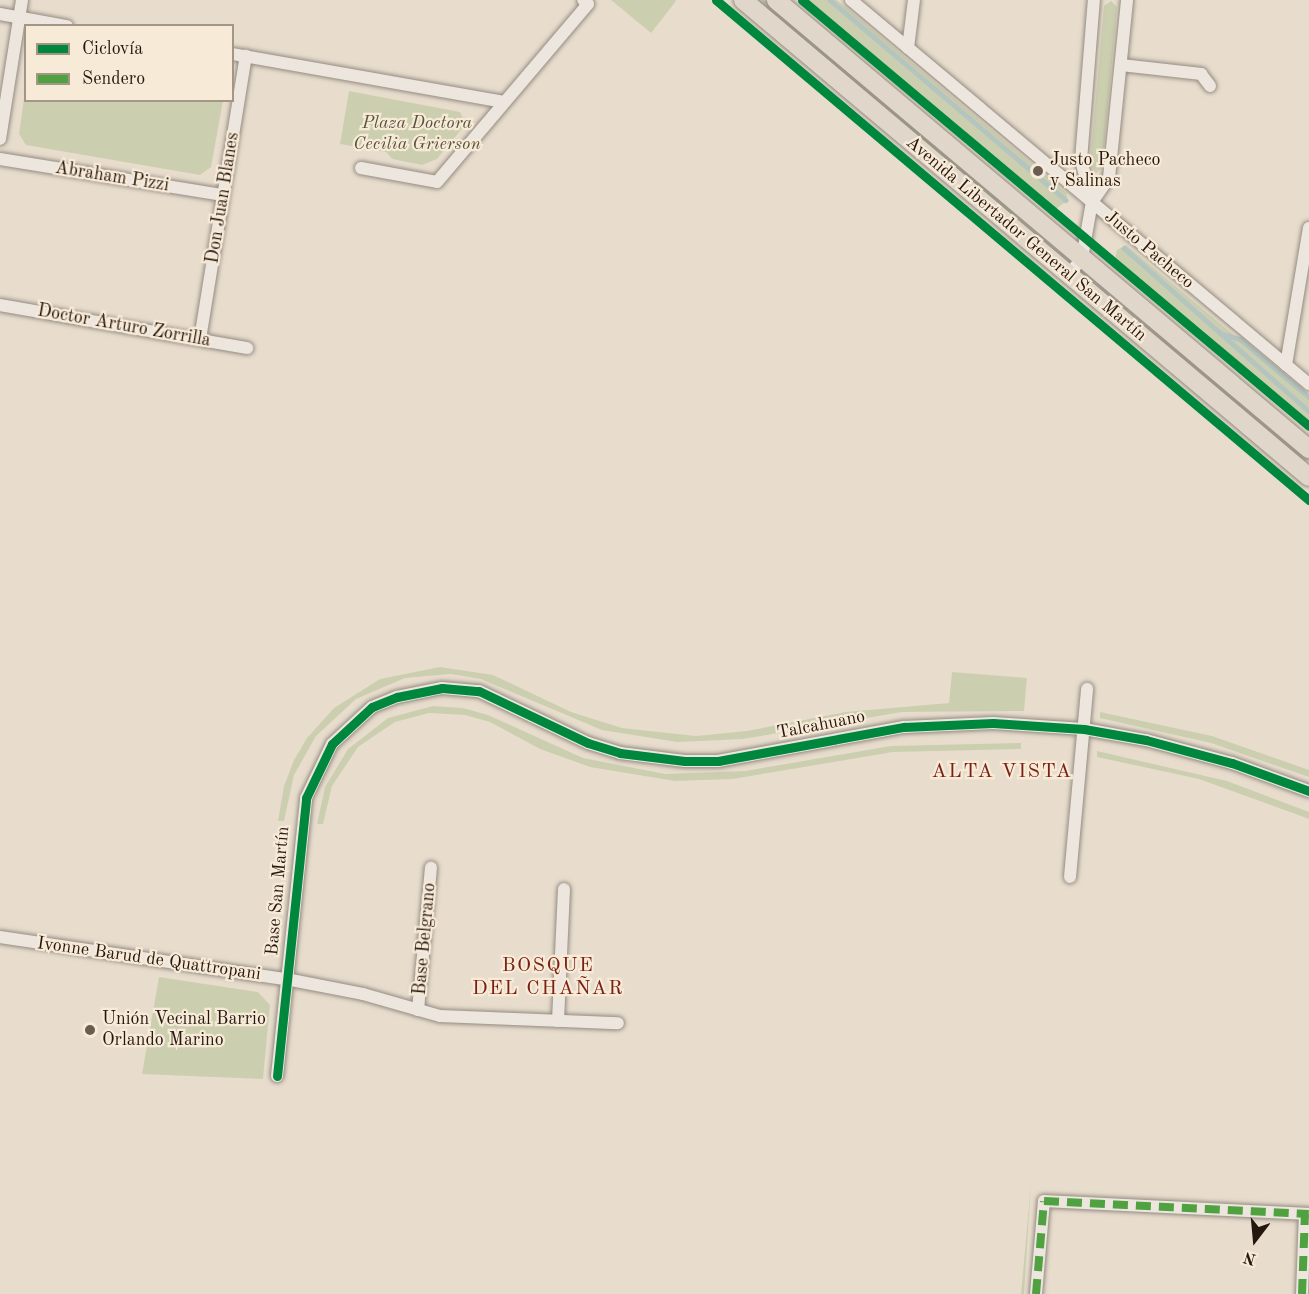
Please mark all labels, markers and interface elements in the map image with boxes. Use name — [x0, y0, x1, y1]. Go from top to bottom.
legend — [24, 24, 234, 102]
text: Ciclovía — [82, 40, 143, 58]
text: Sendero — [82, 70, 145, 88]
park label: Plaza Doctora Cecilia Grierson — [353, 113, 481, 156]
street label: Don Juan Blanes — [202, 131, 244, 265]
street label: Avenida Libertador General San Martín — [901, 132, 1151, 346]
place label: Justo Pacheco y Salinas — [1050, 150, 1160, 192]
street label: Abraham Pizzi — [53, 157, 171, 197]
marker: Justo Pacheco y Salinas — [1031, 164, 1045, 178]
street label: Justo Pacheco — [1100, 206, 1198, 294]
street label: Doctor Arturo Zorrilla — [36, 300, 212, 352]
street label: Talcahuano — [775, 706, 867, 744]
district label: ALTA VISTA — [932, 760, 1072, 784]
street label: Base San Martín — [262, 826, 294, 956]
street label: Base Belgrano — [409, 882, 441, 996]
street label: Ivonne Barud de Quattropani — [36, 933, 262, 985]
district label: BOSQUE DEL CHAÑAR — [472, 954, 624, 1001]
place label: Unión Vecinal Barrio Orlando Marino — [102, 1009, 266, 1052]
marker: Unión Vecinal Barrio Orlando Marino — [83, 1023, 97, 1037]
north arrow — [1225, 1210, 1285, 1270]
text: N — [1242, 1248, 1258, 1267]

